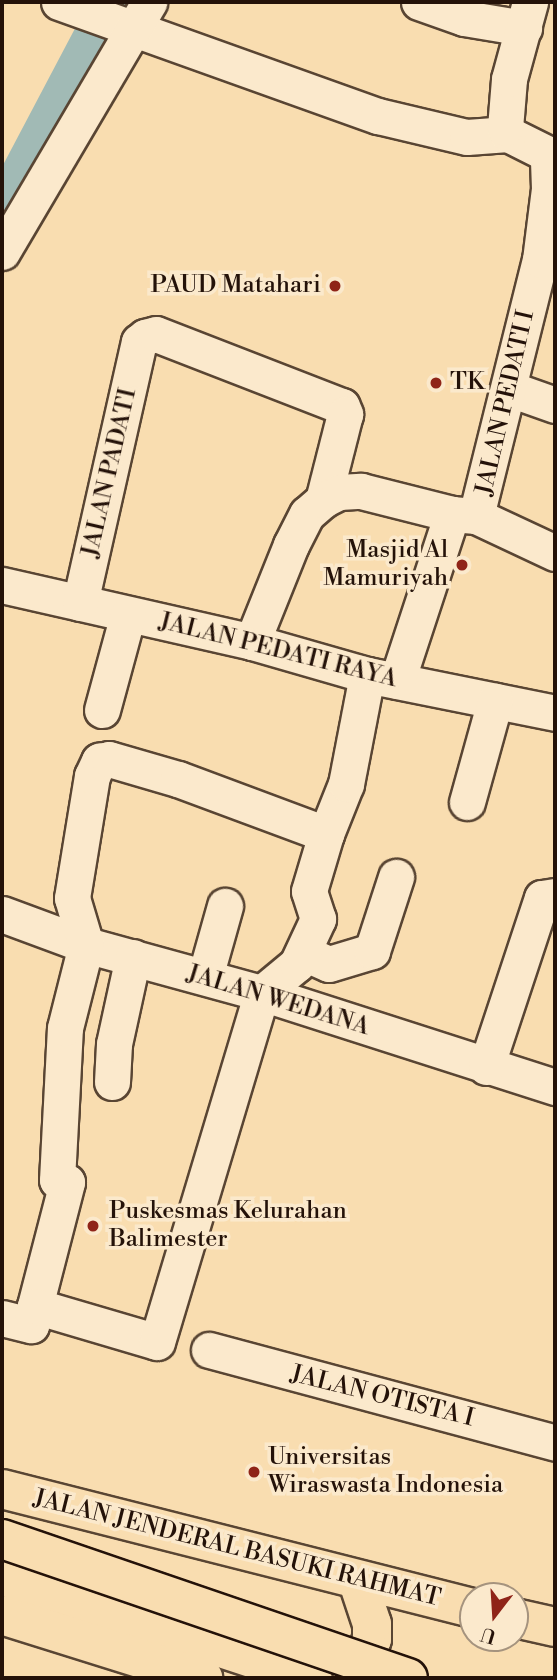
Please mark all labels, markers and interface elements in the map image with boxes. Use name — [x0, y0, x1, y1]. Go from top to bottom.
place label: PAUD Matahari — [151, 272, 321, 300]
marker: PAUD Matahari — [327, 278, 343, 294]
street label: JALAN PEDATI I — [471, 308, 541, 498]
place label: TK — [450, 369, 484, 397]
marker: TK — [428, 375, 444, 391]
street label: JALAN PADATI — [77, 386, 143, 560]
place label: Masjid Al Mamuriyah — [323, 537, 448, 593]
marker: Masjid Al Mamuriyah — [454, 557, 470, 573]
street label: JALAN PEDATI RAYA — [156, 608, 400, 694]
street label: JALAN WEDANA — [183, 960, 373, 1042]
place label: Puskesmas Kelurahan Balimester — [109, 1198, 347, 1254]
marker: Puskesmas Kelurahan Balimester — [83, 1216, 103, 1236]
street label: JALAN OTISTA I — [287, 1360, 477, 1434]
place label: Universitas Wiraswasta Indonesia — [268, 1444, 503, 1500]
marker: Universitas Wiraswasta Indonesia — [246, 1464, 262, 1480]
street label: JALAN JENDERAL BASUKI RAHMAT — [31, 1484, 443, 1614]
north arrow — [459, 1582, 529, 1652]
text: U — [478, 1622, 499, 1649]

